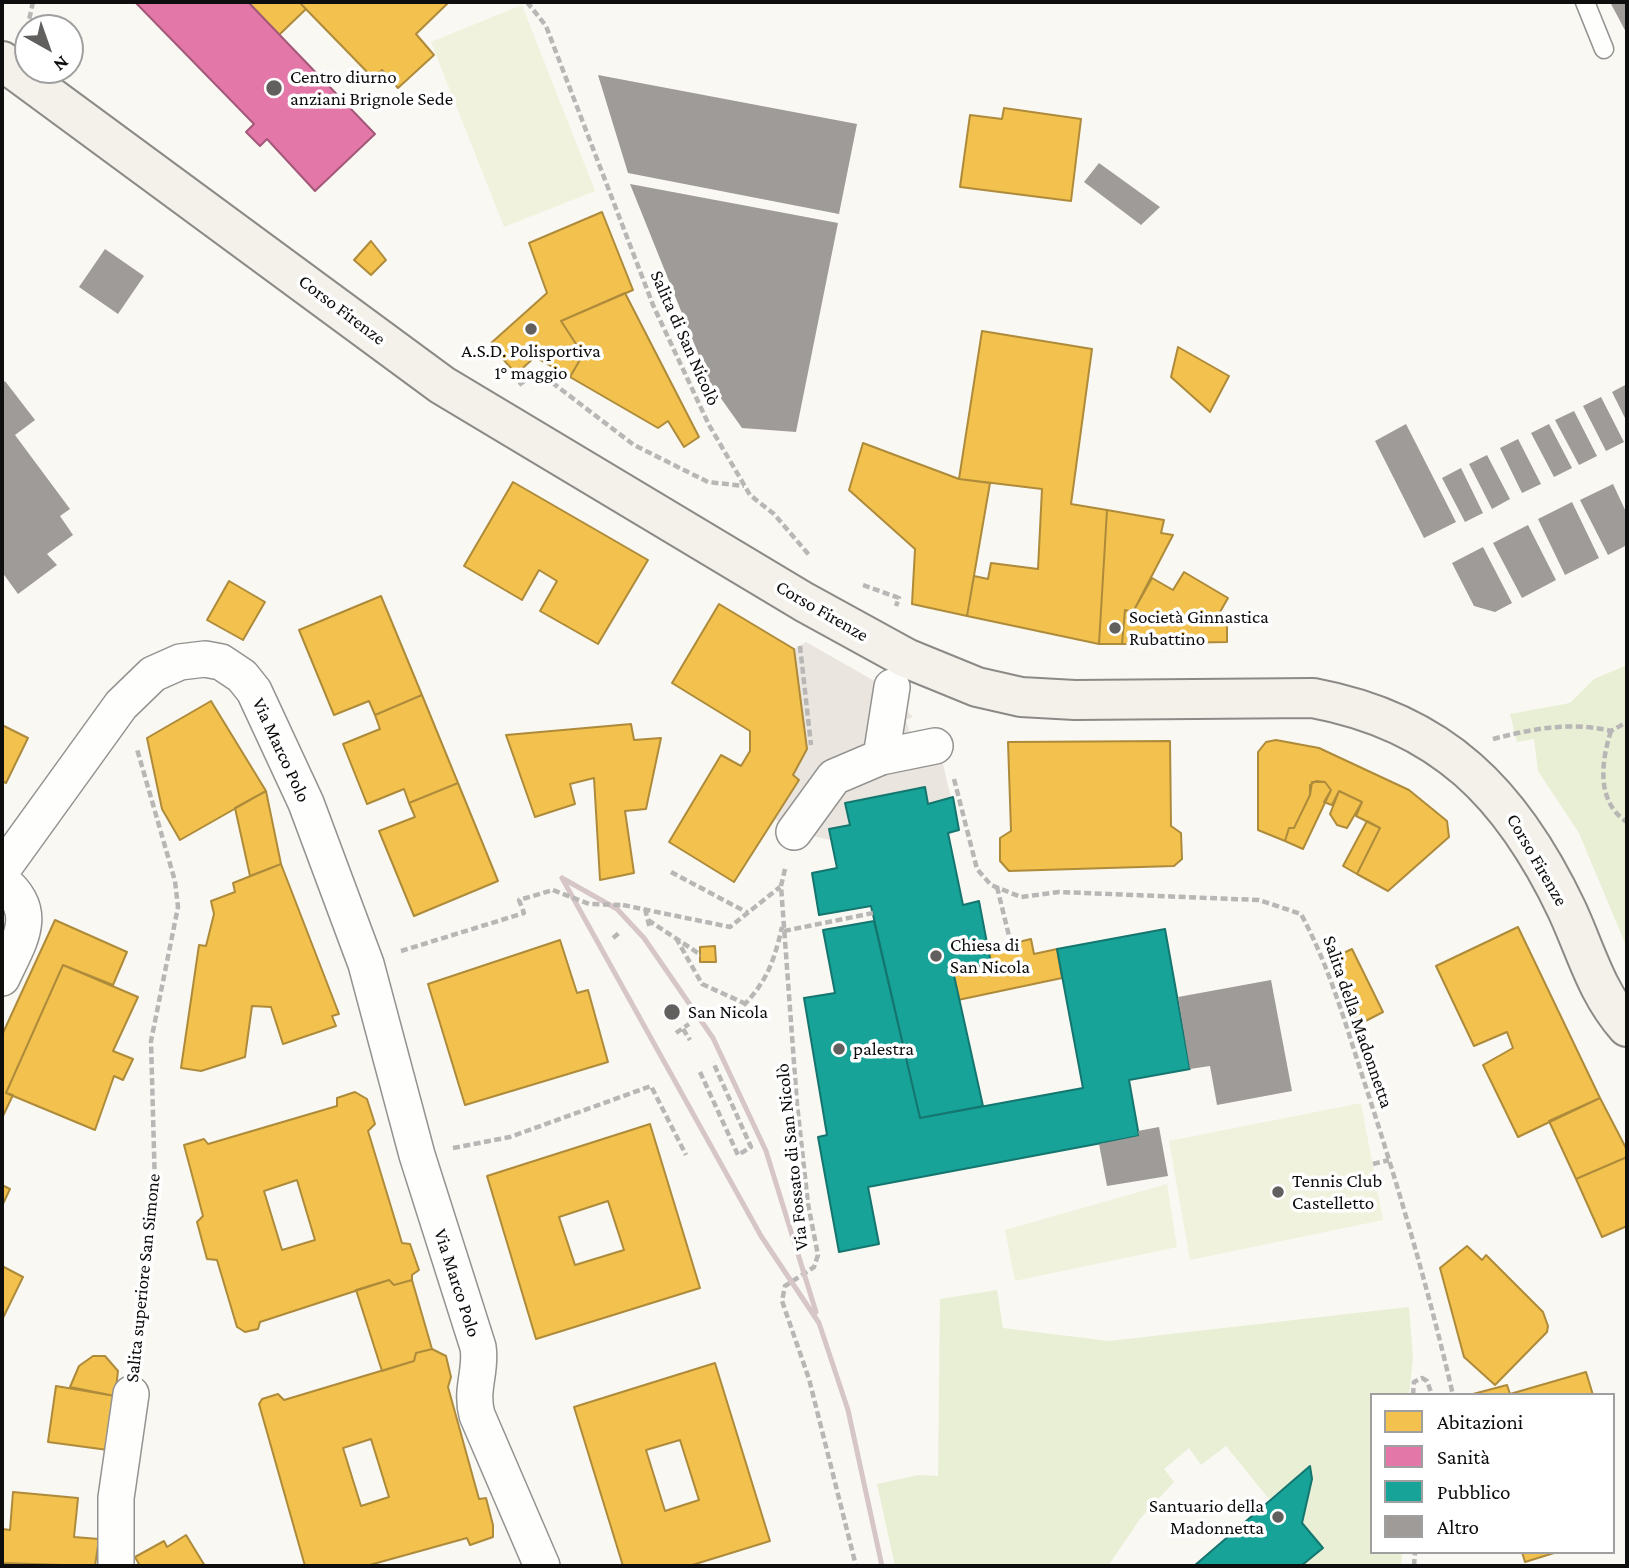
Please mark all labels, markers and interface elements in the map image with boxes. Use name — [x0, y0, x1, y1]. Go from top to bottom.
north arrow — [14, 14, 84, 84]
text: N — [50, 52, 73, 76]
place label: Centro diurno anziani Brignole Sede — [290, 66, 453, 110]
marker: Centro diurno anziani Brignole Sede — [264, 78, 284, 98]
street label: Salita di San Nicolò — [645, 267, 725, 409]
street label: Corso Firenze — [294, 270, 390, 350]
marker: A.S.D. Polisportiva 1° maggio — [523, 321, 539, 337]
place label: A.S.D. Polisportiva 1° maggio — [461, 340, 601, 384]
street label: Corso Firenze — [772, 575, 872, 647]
place label: Società Ginnastica Rubattino — [1129, 606, 1269, 650]
marker: Società Ginnastica Rubattino — [1107, 620, 1123, 636]
street label: Via Marco Polo — [247, 694, 315, 806]
street label: Corso Firenze — [1501, 810, 1573, 910]
street label: Salita della Madonnetta — [1318, 933, 1398, 1111]
place label: Chiesa di San Nicola — [950, 934, 1030, 978]
marker: Chiesa di San Nicola — [928, 948, 944, 964]
place label: San Nicola — [688, 1001, 768, 1023]
marker: San Nicola — [662, 1002, 682, 1022]
place label: palestra — [853, 1038, 914, 1060]
marker: palestra — [831, 1041, 847, 1057]
street label: Via Fossato di San Nicolò — [771, 1062, 813, 1252]
place label: Tennis Club Castelletto — [1292, 1170, 1382, 1214]
street label: Salita superiore San Simone — [121, 1172, 165, 1384]
marker: Tennis Club Castelletto — [1270, 1184, 1286, 1200]
street label: Via Marco Polo — [429, 1226, 485, 1340]
legend — [1370, 1393, 1615, 1554]
text: Abitazioni — [1437, 1410, 1523, 1434]
text: Sanità — [1437, 1445, 1490, 1469]
text: Pubblico — [1437, 1480, 1510, 1504]
place label: Santuario della Madonnetta — [1149, 1495, 1264, 1539]
marker: Santuario della Madonnetta — [1270, 1509, 1286, 1525]
text: Altro — [1437, 1515, 1479, 1539]

